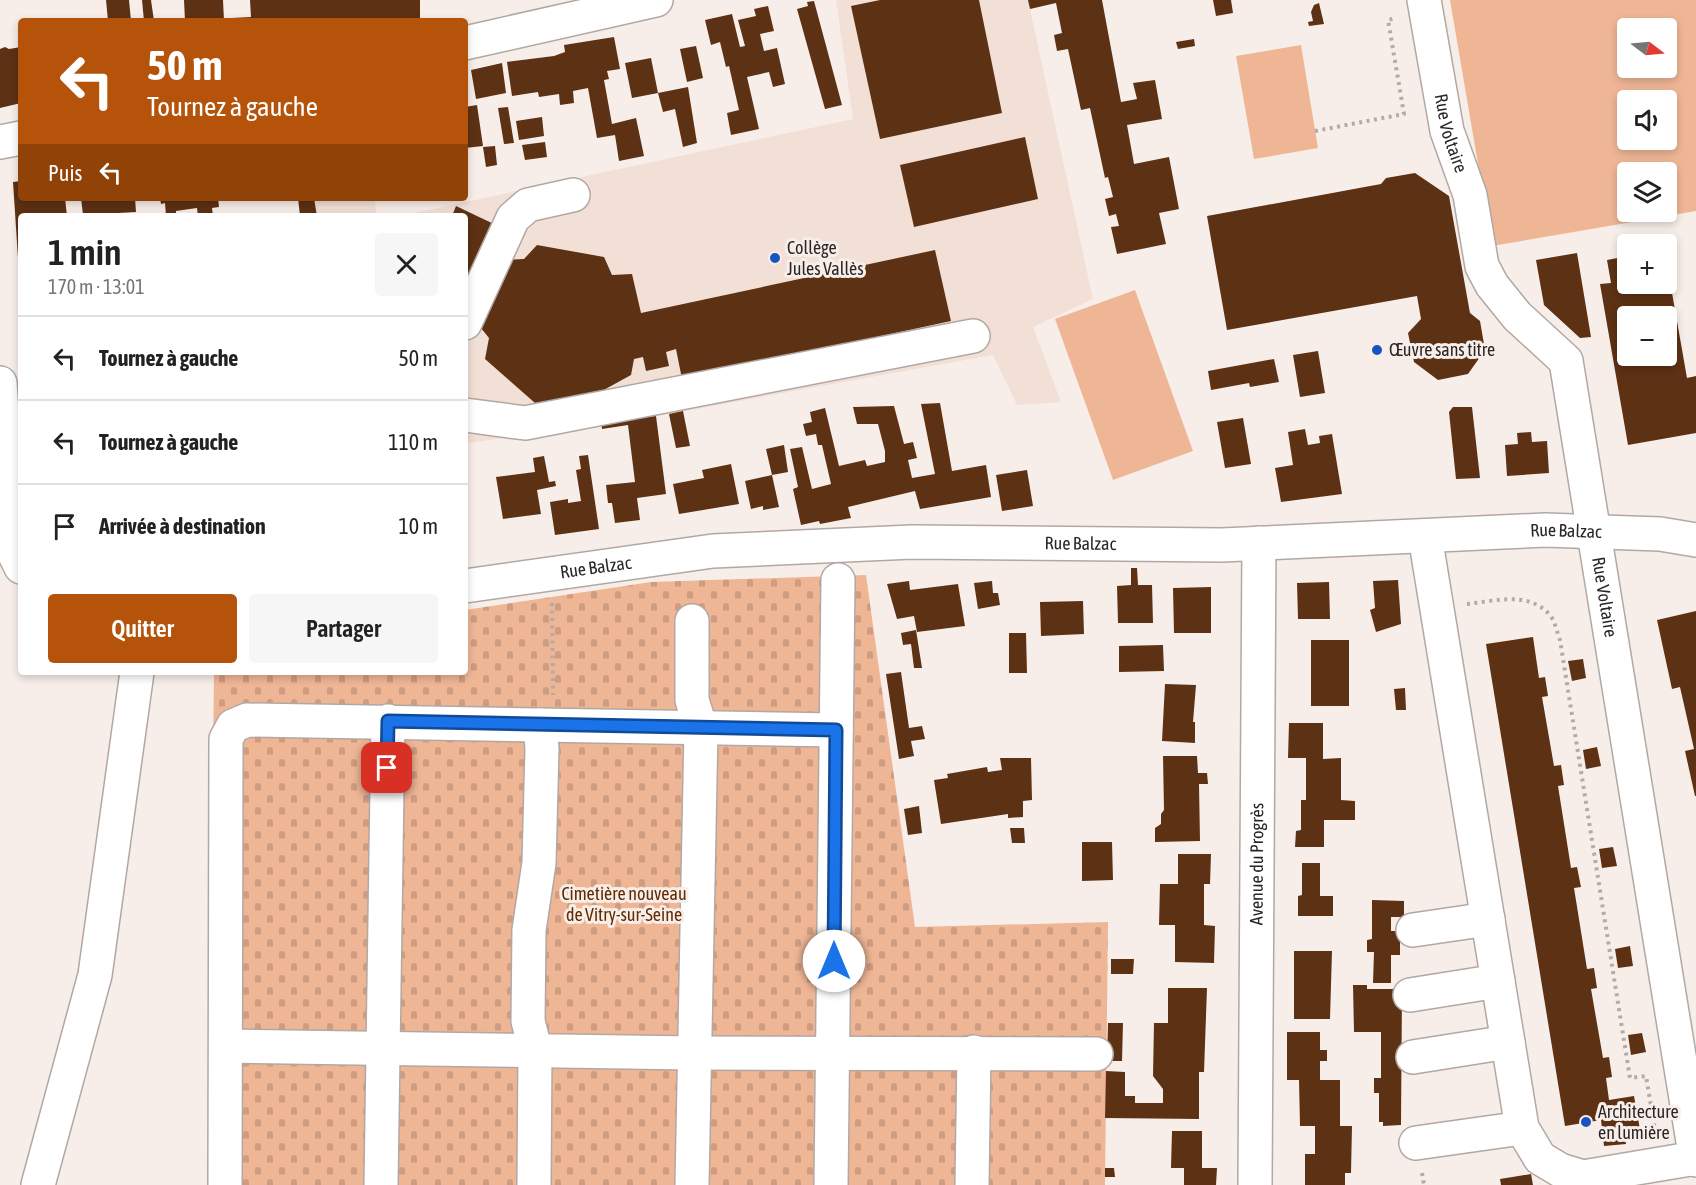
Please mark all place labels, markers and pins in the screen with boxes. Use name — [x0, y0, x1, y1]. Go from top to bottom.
place label: Collège Jules Vallès — [787, 237, 864, 279]
marker: Collège Jules Vallès — [768, 251, 782, 265]
place label: Œuvre sans titre — [1389, 339, 1495, 360]
marker: Œuvre sans titre — [1370, 343, 1384, 357]
pin — [361, 742, 412, 793]
place label: Architecture en lumière — [1598, 1101, 1679, 1143]
marker: Architecture en lumière — [1579, 1115, 1593, 1129]

